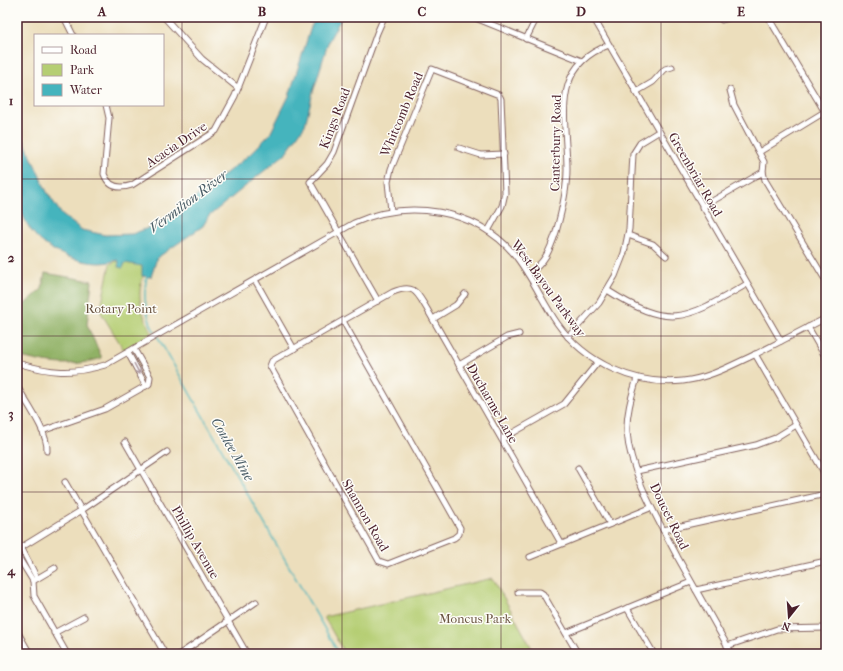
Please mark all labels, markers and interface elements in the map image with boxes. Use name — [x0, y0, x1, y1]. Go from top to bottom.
text: A — [97, 4, 107, 19]
text: B — [258, 4, 267, 19]
text: C — [418, 4, 427, 19]
text: D — [576, 4, 586, 19]
text: E — [737, 4, 745, 19]
legend — [34, 34, 164, 106]
text: Road — [70, 43, 97, 57]
text: Park — [70, 63, 95, 77]
street label: Whitcomb Road — [377, 69, 426, 159]
text: Water — [69, 83, 103, 97]
street label: Kings Road — [316, 85, 353, 151]
text: 1 — [9, 93, 14, 108]
street label: Canterbury Road — [547, 93, 564, 192]
street label: Acacia Drive — [142, 118, 210, 171]
street label: Greenbriar Road — [665, 130, 726, 220]
water label: Vermilion River — [146, 165, 232, 236]
street label: West Bayou Parkway — [508, 236, 589, 341]
text: 2 — [8, 250, 15, 265]
park label: Rotary Point — [85, 301, 157, 316]
street label: Ducharme Lane — [464, 361, 522, 446]
one-way arrow — [134, 363, 141, 375]
text: 3 — [8, 406, 14, 422]
water label: Coulee Mine — [208, 414, 258, 484]
street label: Shannon Road — [339, 476, 393, 555]
street label: Doucet Road — [647, 480, 693, 553]
street label: Phillip Avenue — [169, 503, 223, 582]
text: 4 — [6, 563, 16, 579]
north arrow — [769, 597, 809, 637]
park label: Moncus Park — [439, 611, 511, 626]
text: N — [780, 618, 792, 634]

